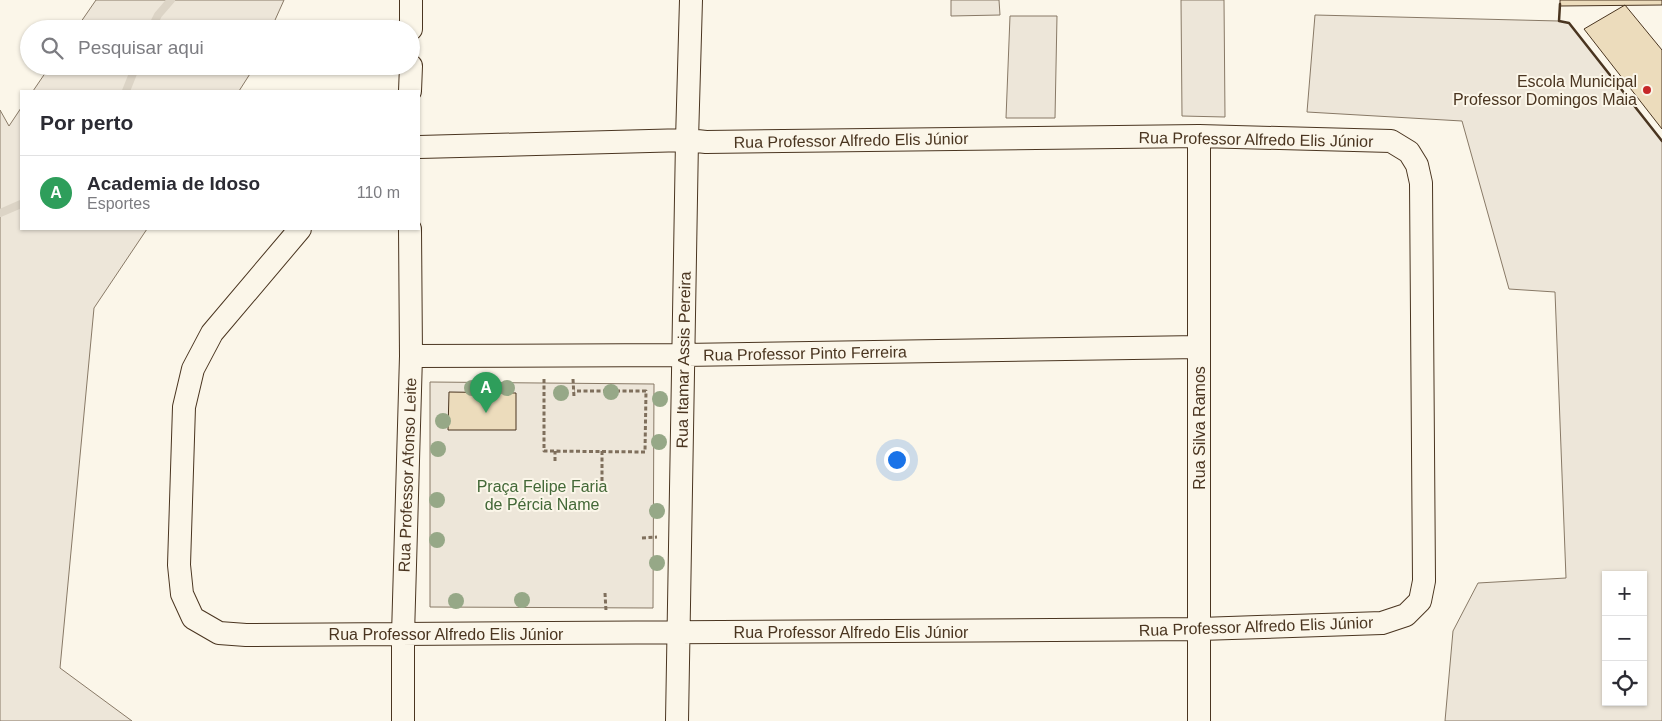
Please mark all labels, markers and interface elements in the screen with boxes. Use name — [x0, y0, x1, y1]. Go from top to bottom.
search box — [20, 20, 420, 75]
icon: search — [38, 34, 66, 62]
text: Pesquisar aqui — [78, 37, 204, 58]
place label: Escola Municipal Professor Domingos Maia — [1453, 73, 1637, 108]
marker: Escola Municipal Professor Domingos Maia — [1641, 84, 1653, 96]
text: Por perto — [40, 111, 133, 134]
street label: Rua Professor Alfredo Elis Júnior — [1138, 129, 1374, 150]
street label: Rua Professor Alfredo Elis Júnior — [733, 130, 969, 151]
text: Academia de Idoso — [87, 173, 260, 194]
text: A — [50, 184, 62, 201]
text: 110 m — [357, 184, 400, 201]
text: Esportes — [87, 195, 150, 212]
street label: Rua Itamar Assis Pereira — [673, 271, 694, 449]
street label: Rua Professor Pinto Ferreira — [703, 343, 907, 364]
street label: Rua Silva Ramos — [1191, 366, 1208, 490]
pin: A — [470, 372, 502, 413]
street label: Rua Professor Afonso Leite — [396, 377, 419, 573]
your location — [884, 447, 910, 473]
park label: Praça Felipe Faria de Pércia Name — [477, 478, 607, 513]
map controls — [1602, 571, 1647, 706]
button: + — [1602, 571, 1647, 616]
street label: Rua Professor Alfredo Elis Júnior — [1138, 614, 1374, 639]
button: − — [1602, 616, 1647, 661]
street label: Rua Professor Alfredo Elis Júnior — [734, 624, 969, 641]
street label: Rua Professor Alfredo Elis Júnior — [329, 626, 564, 643]
button: locate — [1602, 661, 1647, 706]

